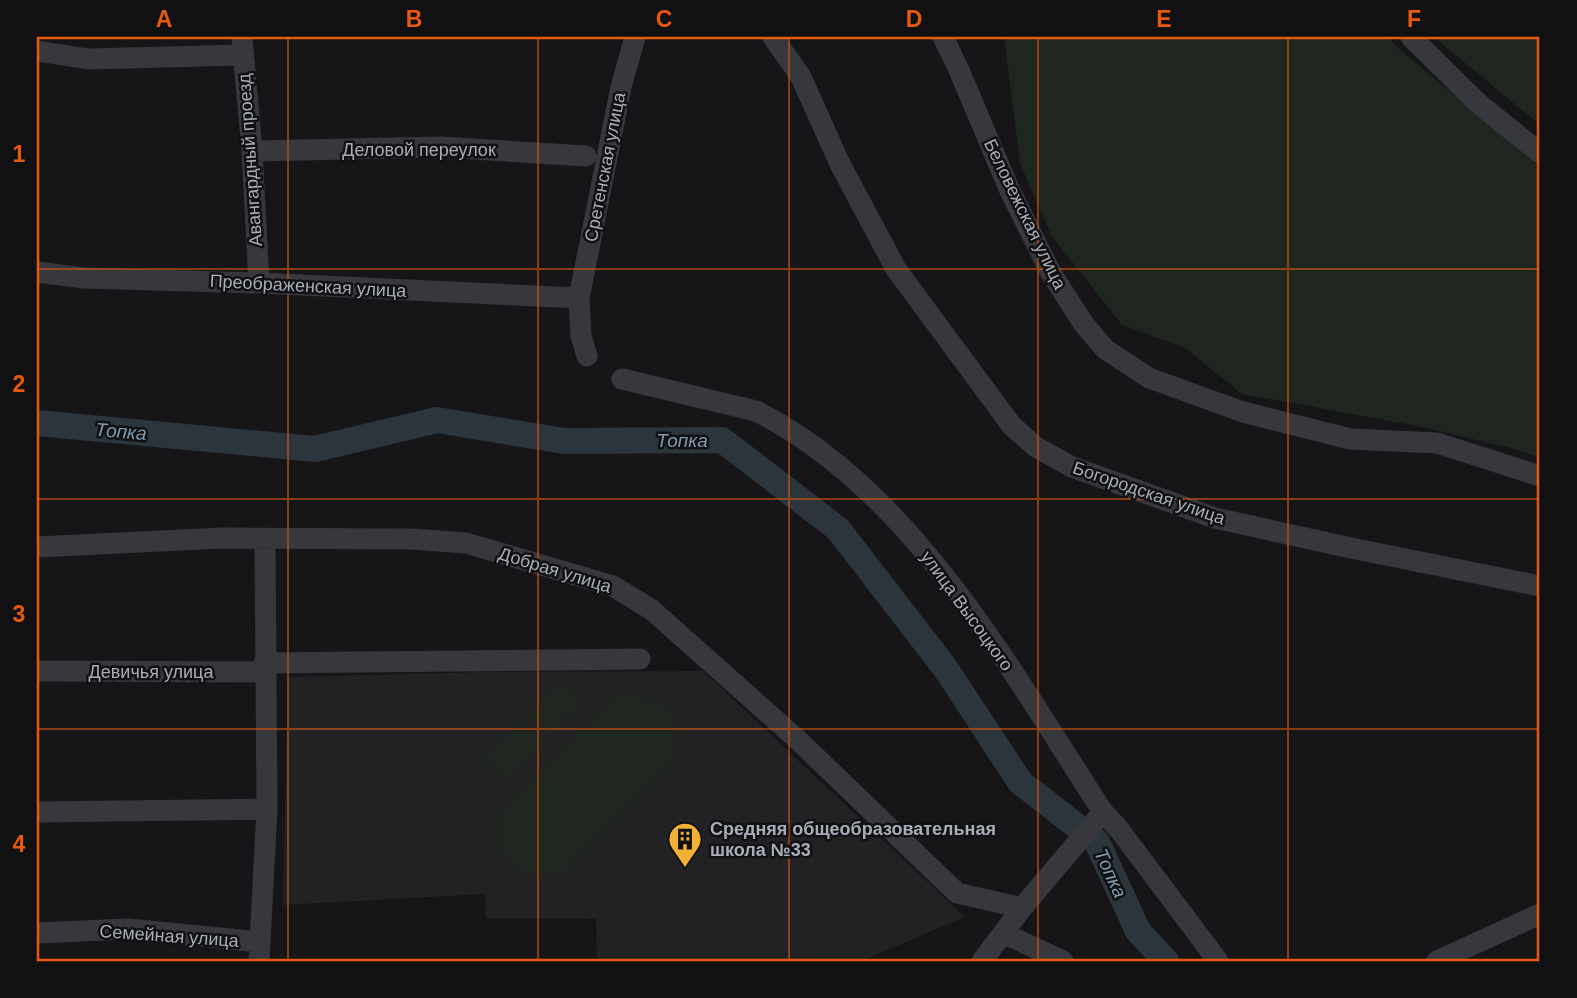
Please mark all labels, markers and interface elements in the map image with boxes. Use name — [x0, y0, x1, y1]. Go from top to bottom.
text: A — [156, 6, 172, 32]
text: B — [406, 6, 422, 32]
text: C — [656, 6, 672, 32]
text: D — [906, 6, 922, 32]
text: E — [1156, 6, 1172, 32]
text: F — [1407, 6, 1421, 32]
street label: Авангардный проезд — [234, 72, 266, 247]
street label: Сретенская улица — [581, 90, 629, 243]
street label: Беловежская улица — [980, 136, 1071, 293]
street label: Деловой переулок — [342, 140, 496, 160]
text: 1 — [13, 141, 26, 167]
street label: Преображенская улица — [209, 271, 408, 301]
text: 2 — [13, 371, 25, 397]
water label: Топка — [94, 419, 148, 444]
water label: Топка — [656, 430, 708, 451]
street label: Богородская улица — [1070, 458, 1229, 529]
street label: Добрая улица — [496, 543, 615, 597]
street label: улица Высоцкого — [917, 547, 1017, 675]
text: 3 — [13, 601, 25, 627]
street label: Девичья улица — [89, 662, 214, 682]
place label: Средняя общеобразовательная школа №33 — [710, 819, 996, 860]
building icon: Средняя общеобразовательная школа №33 — [666, 820, 704, 869]
text: 4 — [13, 831, 26, 857]
water label: Топка — [1090, 845, 1131, 901]
street label: Семейная улица — [99, 921, 240, 951]

